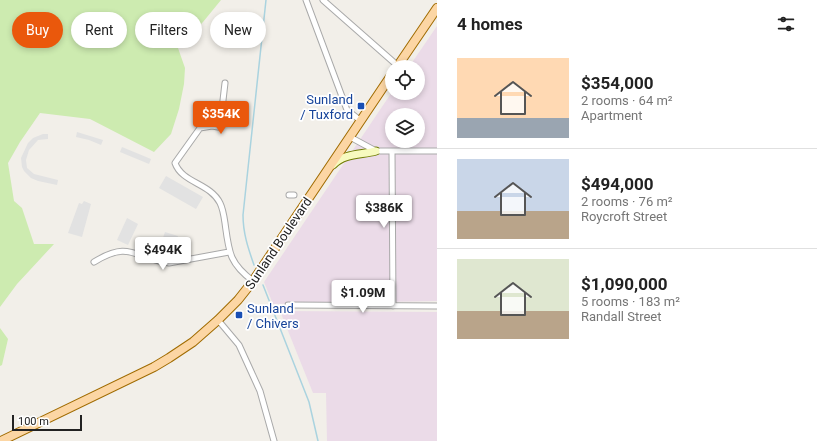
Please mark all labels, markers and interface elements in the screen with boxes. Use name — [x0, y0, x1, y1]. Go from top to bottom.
chip: Buy — [12, 12, 63, 48]
chip: Rent — [71, 12, 127, 48]
chip: Filters — [135, 12, 202, 48]
chip: New — [210, 12, 266, 48]
icon: filters — [775, 13, 797, 35]
text: 4 homes — [457, 14, 523, 34]
map controls — [385, 60, 425, 148]
button: locate — [385, 60, 425, 100]
text: $354,000 — [581, 73, 653, 93]
icon: home — [489, 74, 537, 122]
place label: Sunland / Tuxford — [300, 92, 353, 122]
text: 2 rooms · 64 m² — [581, 93, 673, 108]
pin: $354K — [193, 101, 249, 135]
marker: Sunland / Tuxford — [356, 101, 366, 111]
text: $354K — [202, 106, 240, 121]
button: layers — [385, 108, 425, 148]
text: Apartment — [581, 108, 643, 123]
text: $494,000 — [581, 174, 653, 194]
icon: home — [489, 175, 537, 223]
street label: Sunland Boulevard — [242, 194, 315, 292]
text: 2 rooms · 76 m² — [581, 194, 673, 209]
pin: $386K — [356, 195, 412, 229]
text: $386K — [365, 200, 403, 215]
text: Roycroft Street — [581, 209, 667, 224]
pin: $494K — [135, 237, 191, 271]
text: $494K — [144, 242, 182, 257]
text: $1,090,000 — [581, 274, 667, 294]
icon: home — [489, 275, 537, 323]
pin: $1.09M — [330, 280, 396, 314]
text: $1.09M — [341, 285, 386, 300]
text: 5 rooms · 183 m² — [581, 294, 680, 309]
place label: Sunland / Chivers — [247, 301, 299, 331]
text: Randall Street — [581, 309, 662, 324]
marker: Sunland / Chivers — [234, 310, 244, 320]
scale bar — [12, 413, 82, 432]
text: 100 m — [18, 415, 49, 428]

